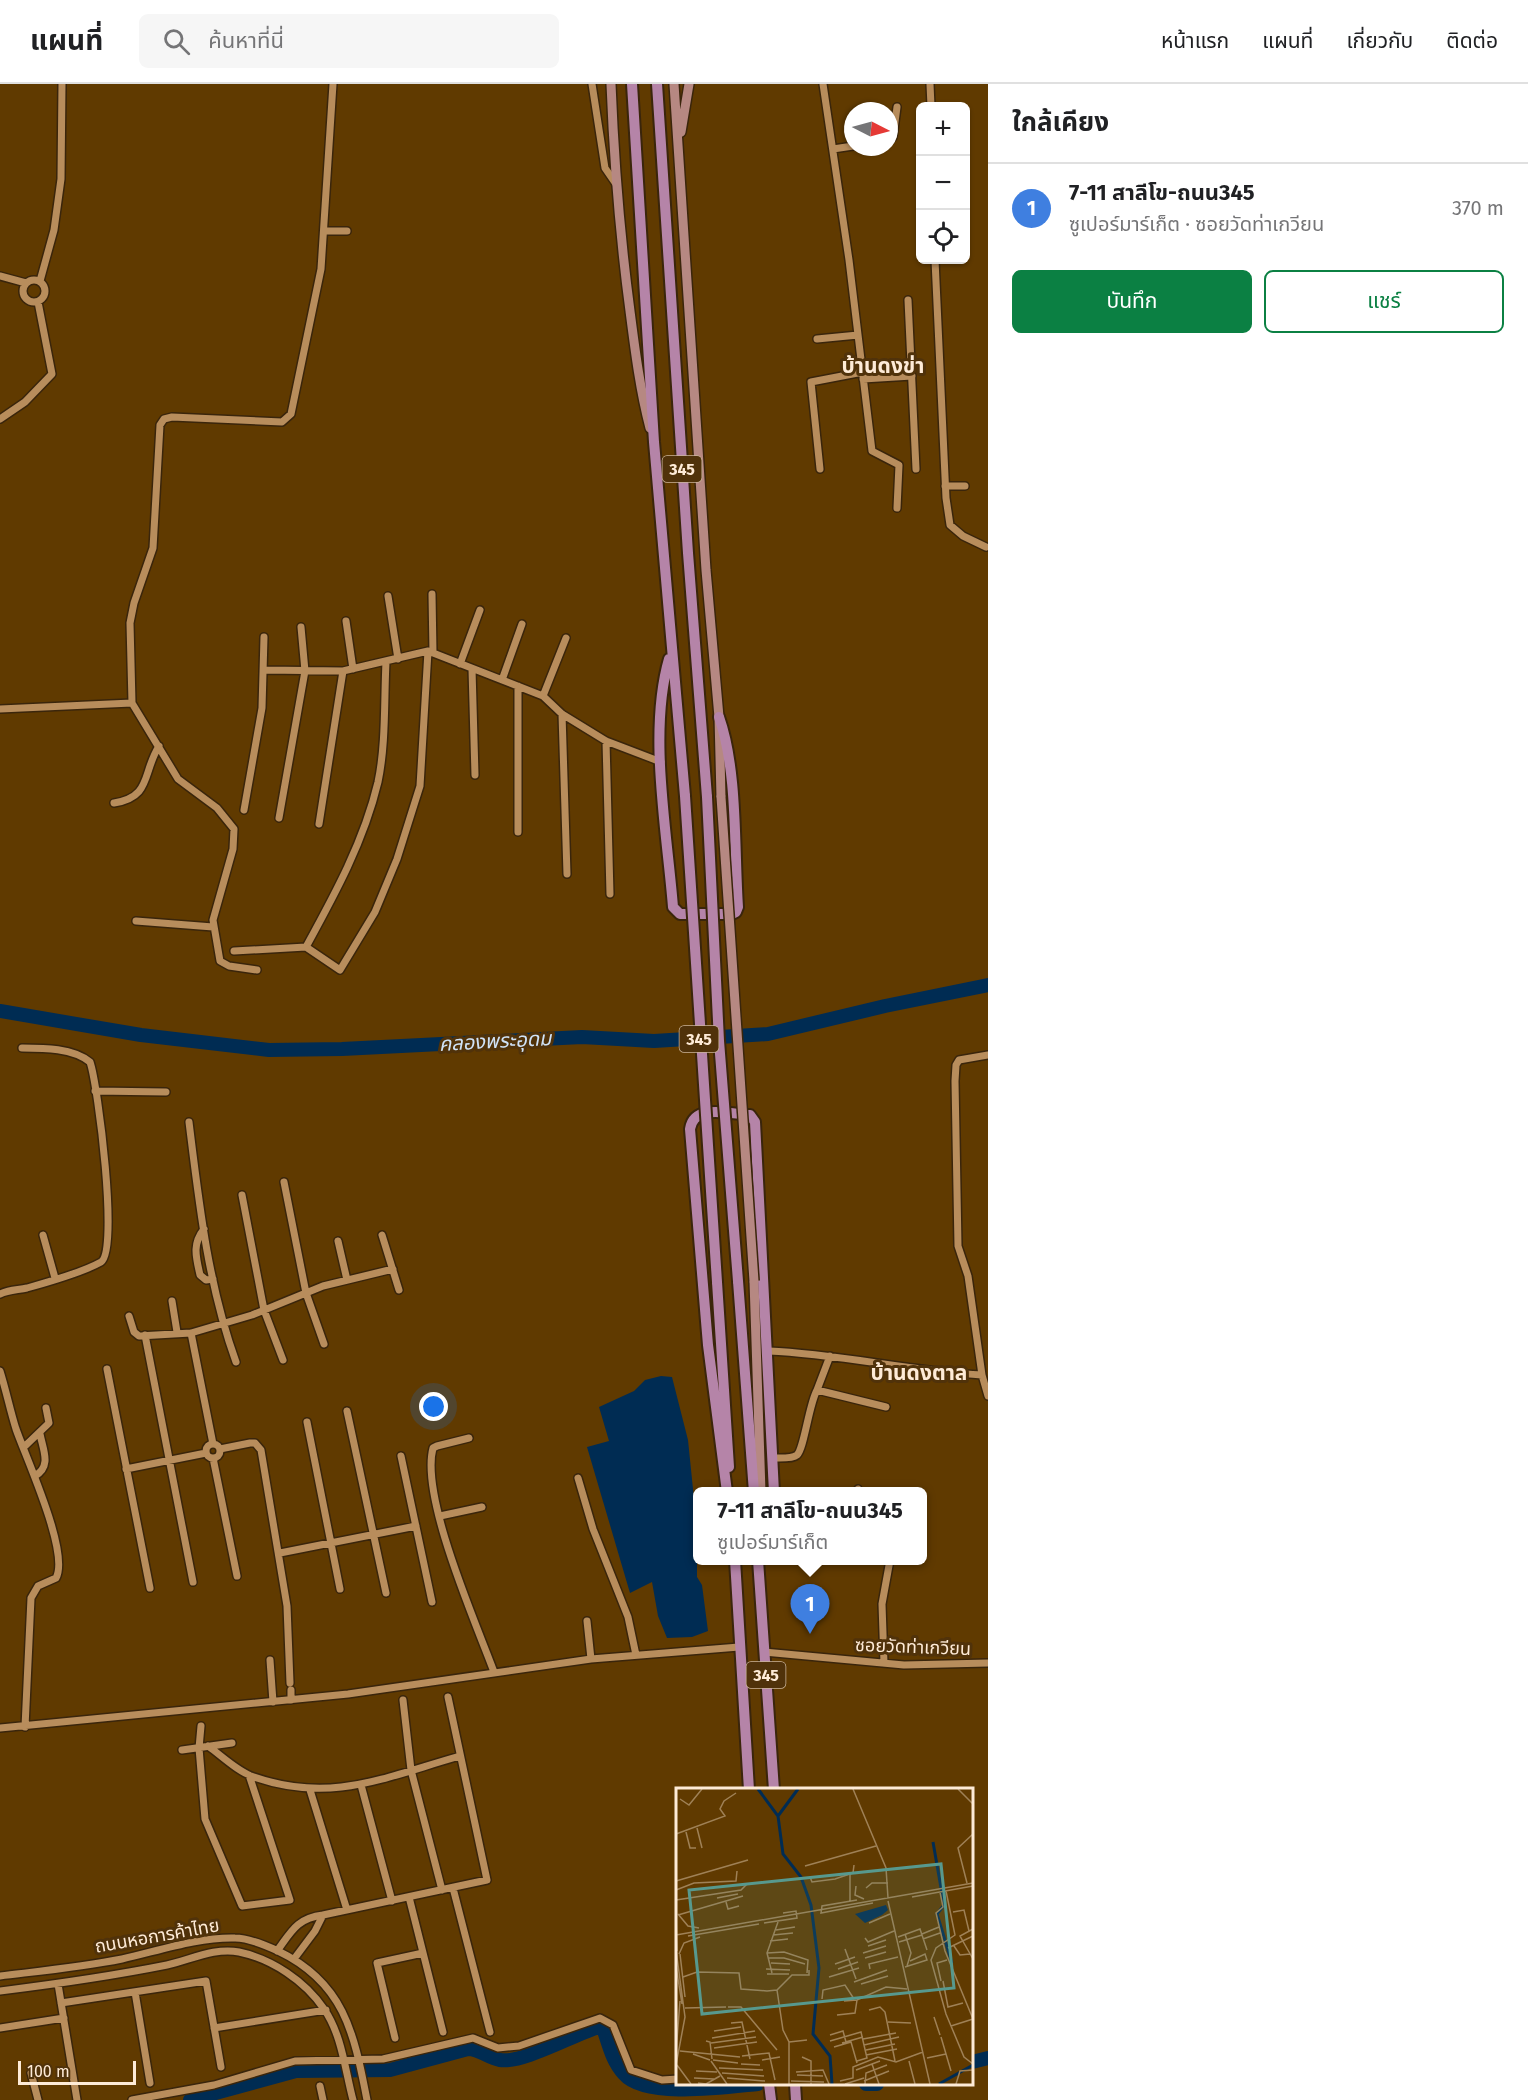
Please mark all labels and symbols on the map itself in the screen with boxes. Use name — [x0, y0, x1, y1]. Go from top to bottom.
north arrow — [844, 102, 898, 156]
district label: บ้านดงข่า — [842, 353, 924, 379]
road number: 345 — [662, 456, 702, 482]
water label: คลองพระอุดม — [438, 1026, 554, 1057]
road number: 345 — [680, 1026, 718, 1052]
district label: บ้านดงตาล — [871, 1360, 967, 1386]
your location — [419, 1392, 448, 1421]
pin: 1 — [790, 1584, 830, 1634]
street label: ซอยวัดท่าเกวียน — [855, 1634, 971, 1660]
road number: 345 — [746, 1662, 786, 1688]
inset map — [676, 1788, 973, 2085]
street label: ถนนหอการค้าไทย — [93, 1914, 221, 1958]
scale bar — [18, 2058, 136, 2086]

